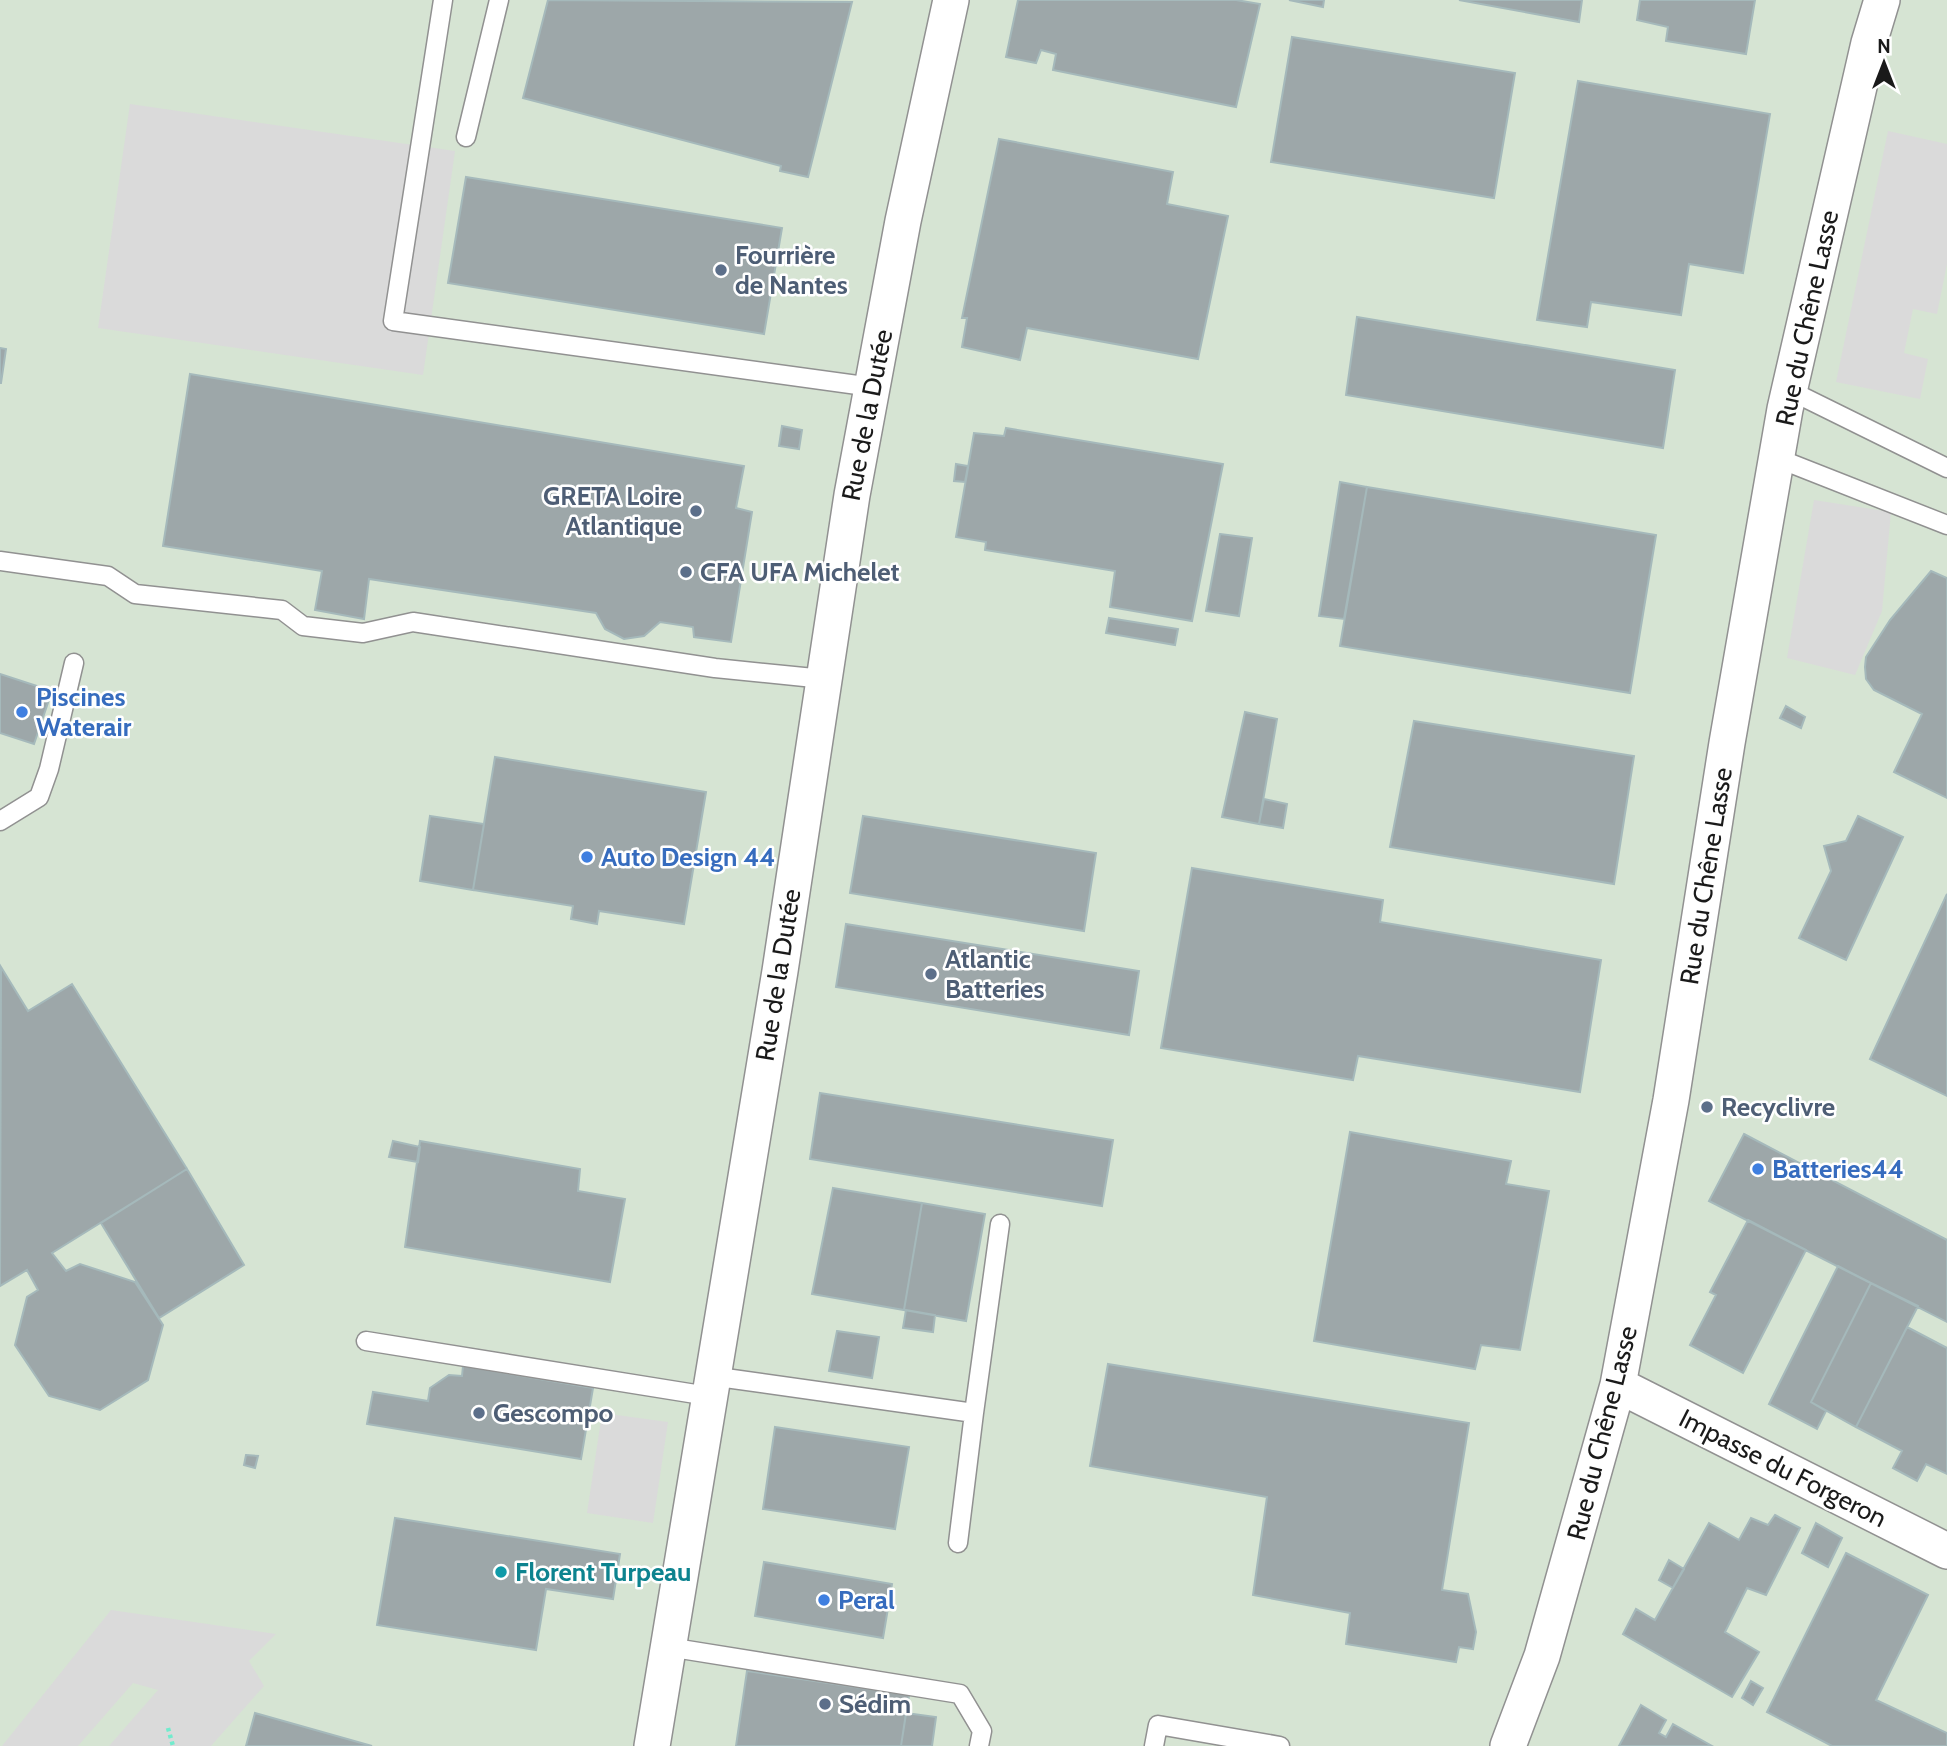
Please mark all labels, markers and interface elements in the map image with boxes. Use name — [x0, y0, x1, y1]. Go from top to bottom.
north arrow — [1849, 28, 1919, 98]
text: N — [1877, 35, 1891, 58]
street label: Rue du Chêne Lasse — [1769, 207, 1845, 429]
place label: Fourrière de Nantes — [735, 239, 848, 301]
marker: Fourrière de Nantes — [713, 262, 729, 278]
street label: Rue de la Dutée — [835, 327, 899, 503]
place label: GRETA Loire Atlantique — [543, 480, 682, 542]
marker: GRETA Loire Atlantique — [688, 503, 704, 519]
place label: CFA UFA Michelet — [700, 556, 900, 588]
marker: CFA UFA Michelet — [678, 564, 694, 580]
place label: Piscines Waterair — [36, 681, 132, 743]
marker: Piscines Waterair — [14, 704, 30, 720]
street label: Rue du Chêne Lasse — [1673, 765, 1739, 987]
place label: Auto Design 44 — [601, 841, 776, 873]
marker: Auto Design 44 — [579, 849, 595, 865]
street label: Rue de la Dutée — [749, 887, 807, 1063]
place label: Atlantic Batteries — [945, 943, 1045, 1005]
marker: Atlantic Batteries — [923, 966, 939, 982]
place label: Recyclivre — [1721, 1091, 1835, 1123]
marker: Recyclivre — [1699, 1099, 1715, 1115]
place label: Batteries44 — [1772, 1153, 1904, 1185]
marker: Batteries44 — [1750, 1161, 1766, 1177]
street label: Rue du Chêne Lasse — [1560, 1323, 1644, 1543]
place label: Gescompo — [493, 1397, 614, 1429]
street label: Impasse du Forgeron — [1674, 1402, 1892, 1534]
marker: Gescompo — [471, 1405, 487, 1421]
place label: Florent Turpeau — [515, 1556, 691, 1588]
marker: Florent Turpeau — [493, 1564, 509, 1580]
place label: Peral — [838, 1584, 895, 1616]
marker: Peral — [816, 1592, 832, 1608]
place label: Sédim — [839, 1688, 911, 1720]
marker: Sédim — [817, 1696, 833, 1712]

